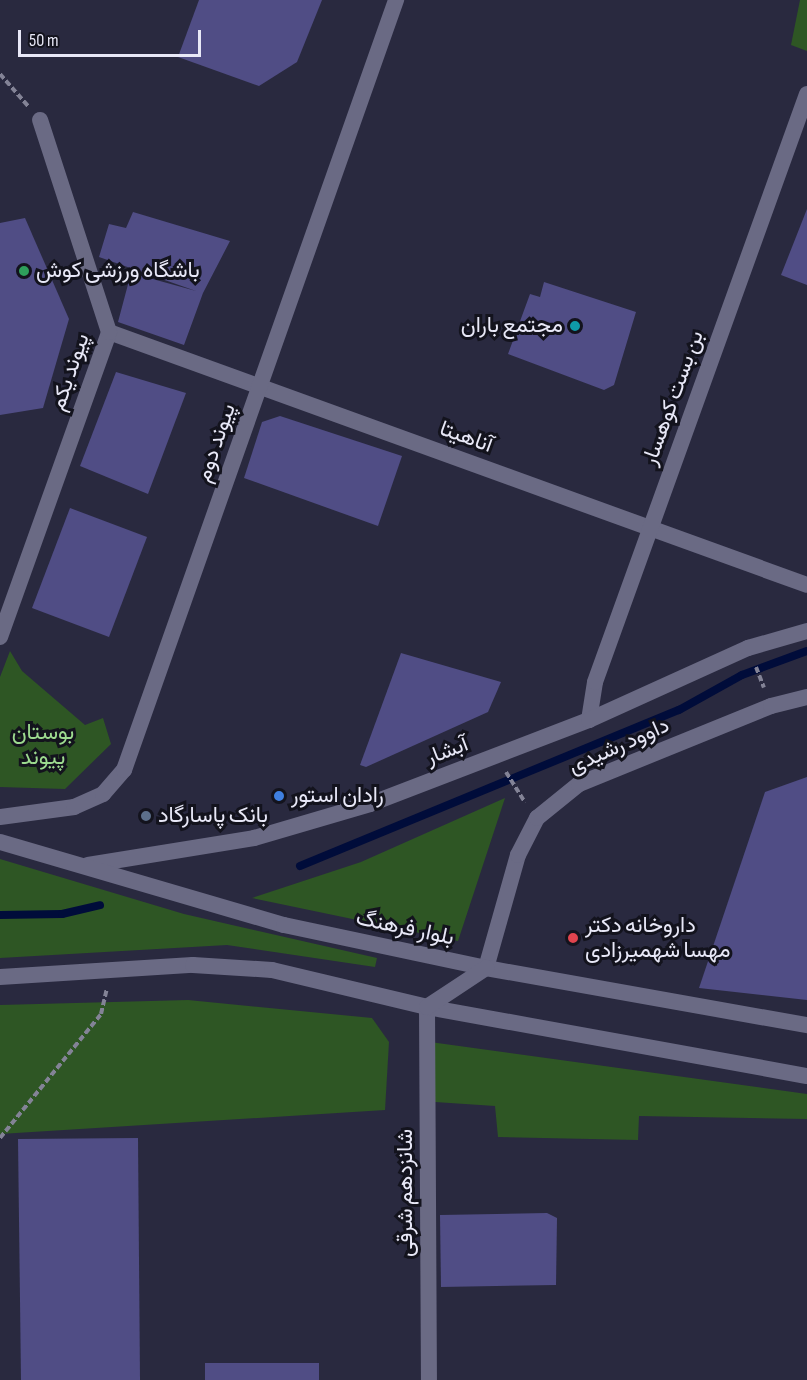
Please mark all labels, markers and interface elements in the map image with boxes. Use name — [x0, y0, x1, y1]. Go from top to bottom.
scale bar — [21, 18, 204, 56]
text: 50 m — [29, 30, 59, 51]
place label: باشگاه ورزشی کوش — [36, 258, 200, 284]
marker: باشگاه ورزشی کوش — [17, 264, 31, 278]
place label: مجتمع باران — [461, 313, 563, 339]
marker: مجتمع باران — [568, 319, 582, 333]
street label: بن بست کوهسار — [636, 327, 710, 469]
street label: پیوند یکم — [44, 330, 96, 414]
street label: پیوند دوم — [190, 400, 242, 486]
street label: آناهیتا — [436, 415, 496, 459]
street label: داوود رشیدی — [564, 712, 674, 780]
park label: بوستان پیوند — [12, 719, 74, 770]
street label: آبشار — [422, 731, 472, 771]
place label: رادان استور — [291, 783, 384, 809]
marker: رادان استور — [272, 789, 286, 803]
place label: بانک پاسارگاد — [158, 803, 268, 829]
marker: بانک پاسارگاد — [139, 809, 153, 823]
street label: بلوار فرهنگ — [354, 905, 456, 951]
place label: داروخانه دکتر مهسا شهمیرزادی — [585, 912, 731, 963]
marker: داروخانه دکتر مهسا شهمیرزادی — [566, 931, 580, 945]
street label: شانزدهم شرقی — [393, 1129, 419, 1257]

